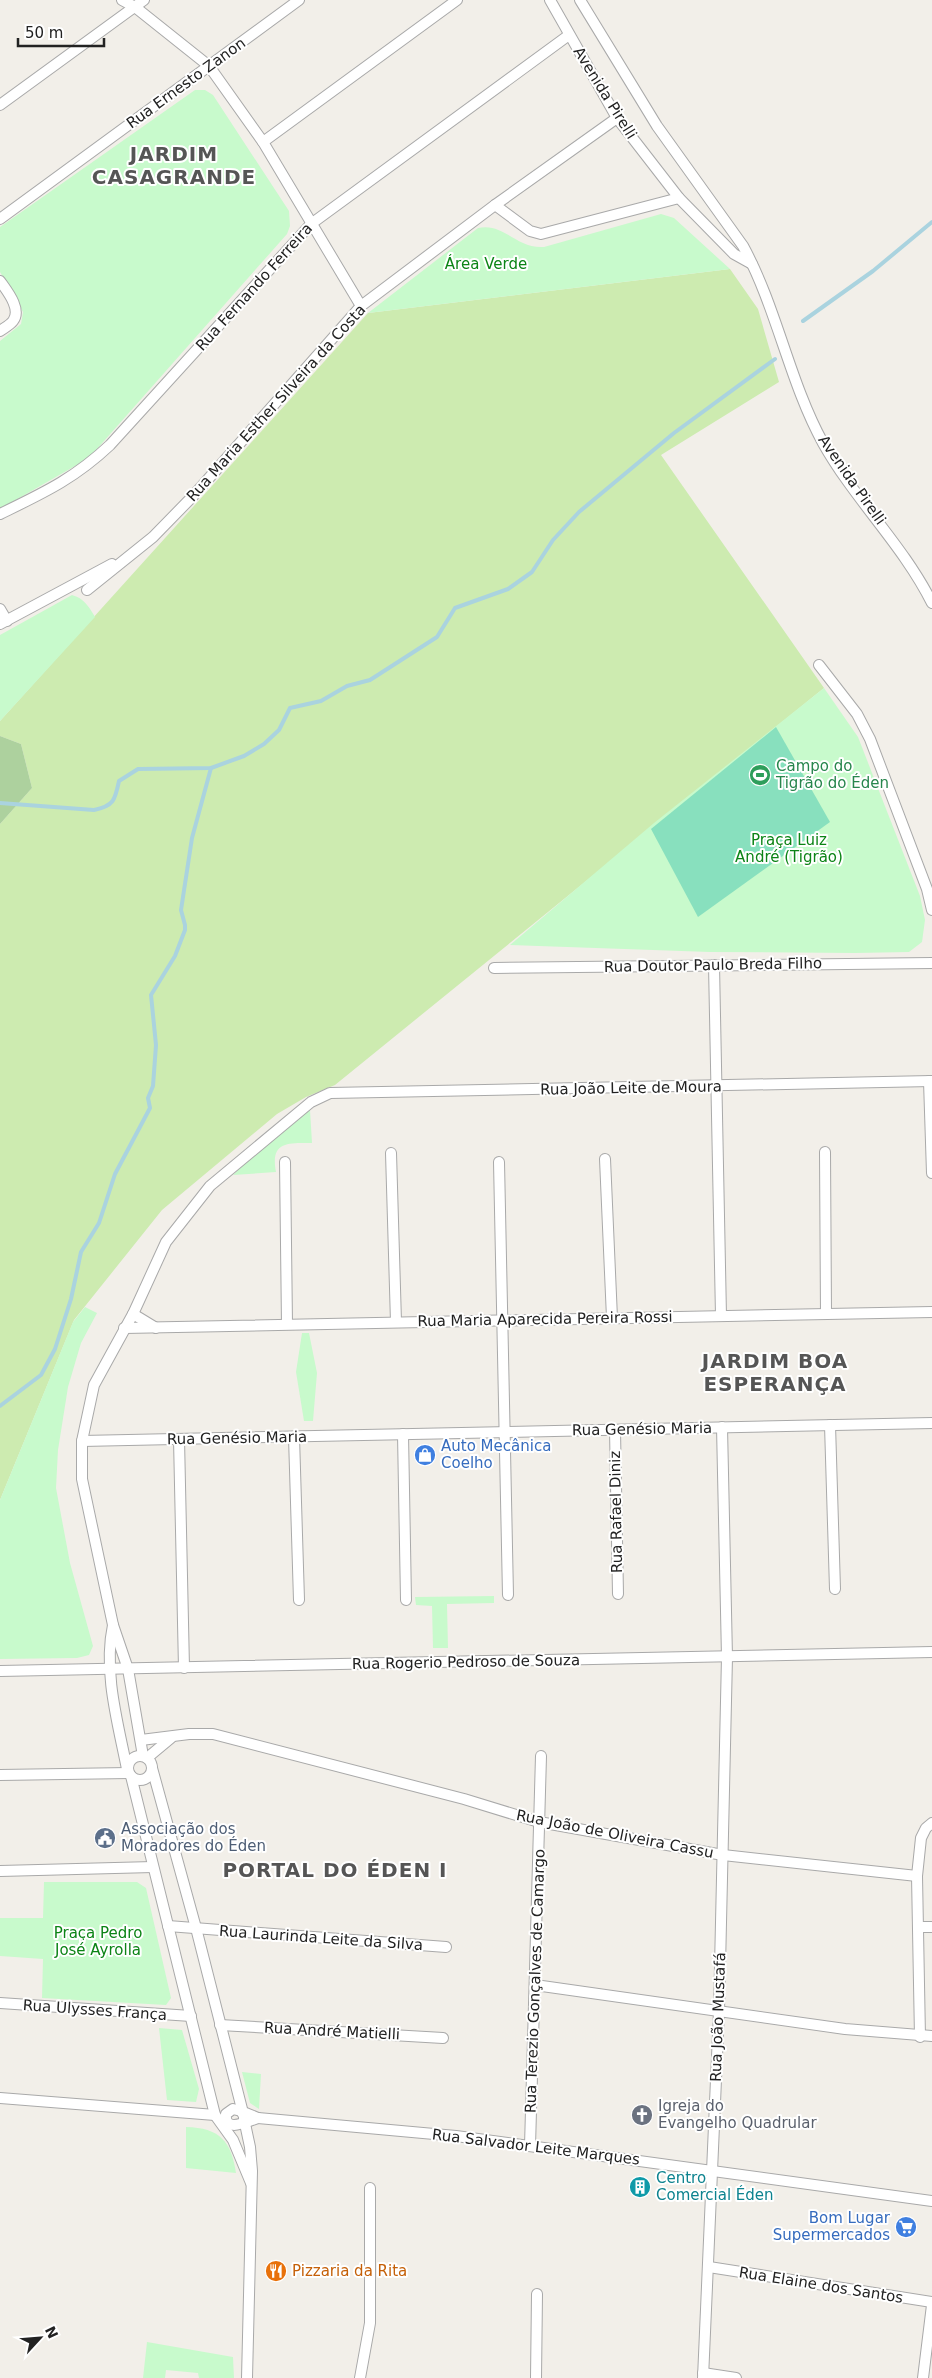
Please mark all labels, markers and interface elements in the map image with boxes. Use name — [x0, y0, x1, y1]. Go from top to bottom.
scale bar — [18, 15, 104, 47]
text: 50 m — [25, 24, 63, 42]
street label: Rua Ernesto Zanon — [123, 34, 249, 132]
street label: Avenida Pirelli — [570, 44, 640, 142]
district label: JARDIM CASAGRANDE — [92, 142, 256, 189]
street label: Rua Fernando Ferreira — [192, 220, 316, 354]
park label: Área Verde — [445, 254, 527, 273]
street label: Rua Maria Esther Silveira da Costa — [183, 301, 369, 505]
street label: Avenida Pirelli — [814, 432, 890, 528]
place label: Campo do Tigrão do Éden — [775, 757, 889, 792]
sports icon: Campo do Tigrão do Éden — [748, 763, 772, 787]
park label: Praça Luiz André (Tigrão) — [735, 831, 843, 866]
street label: Rua Doutor Paulo Breda Filho — [604, 954, 822, 976]
street label: Rua João Leite de Moura — [540, 1077, 722, 1099]
street label: Rua Maria Aparecida Pereira Rossi — [417, 1308, 673, 1330]
district label: JARDIM BOA ESPERANÇA — [700, 1349, 848, 1396]
street label: Rua Genésio Maria — [572, 1419, 712, 1439]
street label: Rua Genésio Maria — [167, 1428, 307, 1448]
place label: Auto Mecânica Coelho — [441, 1437, 551, 1472]
shop icon: Auto Mecânica Coelho — [413, 1443, 437, 1467]
street label: Rua Rafael Diniz — [606, 1451, 626, 1573]
street label: Rua Rogerio Pedroso de Souza — [352, 1651, 580, 1673]
street label: Rua João de Oliveira Cassu — [515, 1806, 715, 1862]
place label: Associação dos Moradores do Éden — [121, 1820, 266, 1855]
public building icon: Associação dos Moradores do Éden — [93, 1826, 117, 1850]
street label: Rua Terezio Gonçalves de Camargo — [521, 1849, 549, 2113]
district label: PORTAL DO ÉDEN I — [222, 1858, 448, 1882]
street label: Rua Laurinda Leite da Silva — [218, 1922, 424, 1954]
park label: Praça Pedro José Ayrolla — [54, 1924, 142, 1959]
street label: Rua João Mustafá — [707, 1952, 729, 2082]
street label: Rua Ulysses França — [22, 1996, 168, 2024]
street label: Rua André Matielli — [263, 2018, 401, 2044]
place label: Igreja do Evangelho Quadrular — [658, 2097, 817, 2132]
church icon: Igreja do Evangelho Quadrular — [630, 2103, 654, 2127]
street label: Rua Salvador Leite Marques — [431, 2125, 641, 2169]
place label: Centro Comercial Éden — [656, 2169, 774, 2204]
building icon: Centro Comercial Éden — [628, 2175, 652, 2199]
place label: Bom Lugar Supermercados — [773, 2209, 891, 2244]
supermarket icon: Bom Lugar Supermercados — [894, 2215, 918, 2239]
restaurant icon: Pizzaria da Rita — [264, 2259, 288, 2283]
place label: Pizzaria da Rita — [292, 2262, 407, 2280]
street label: Rua Elaine dos Santos — [738, 2263, 905, 2307]
north arrow — [15, 2313, 65, 2363]
text: N — [42, 2324, 61, 2341]

